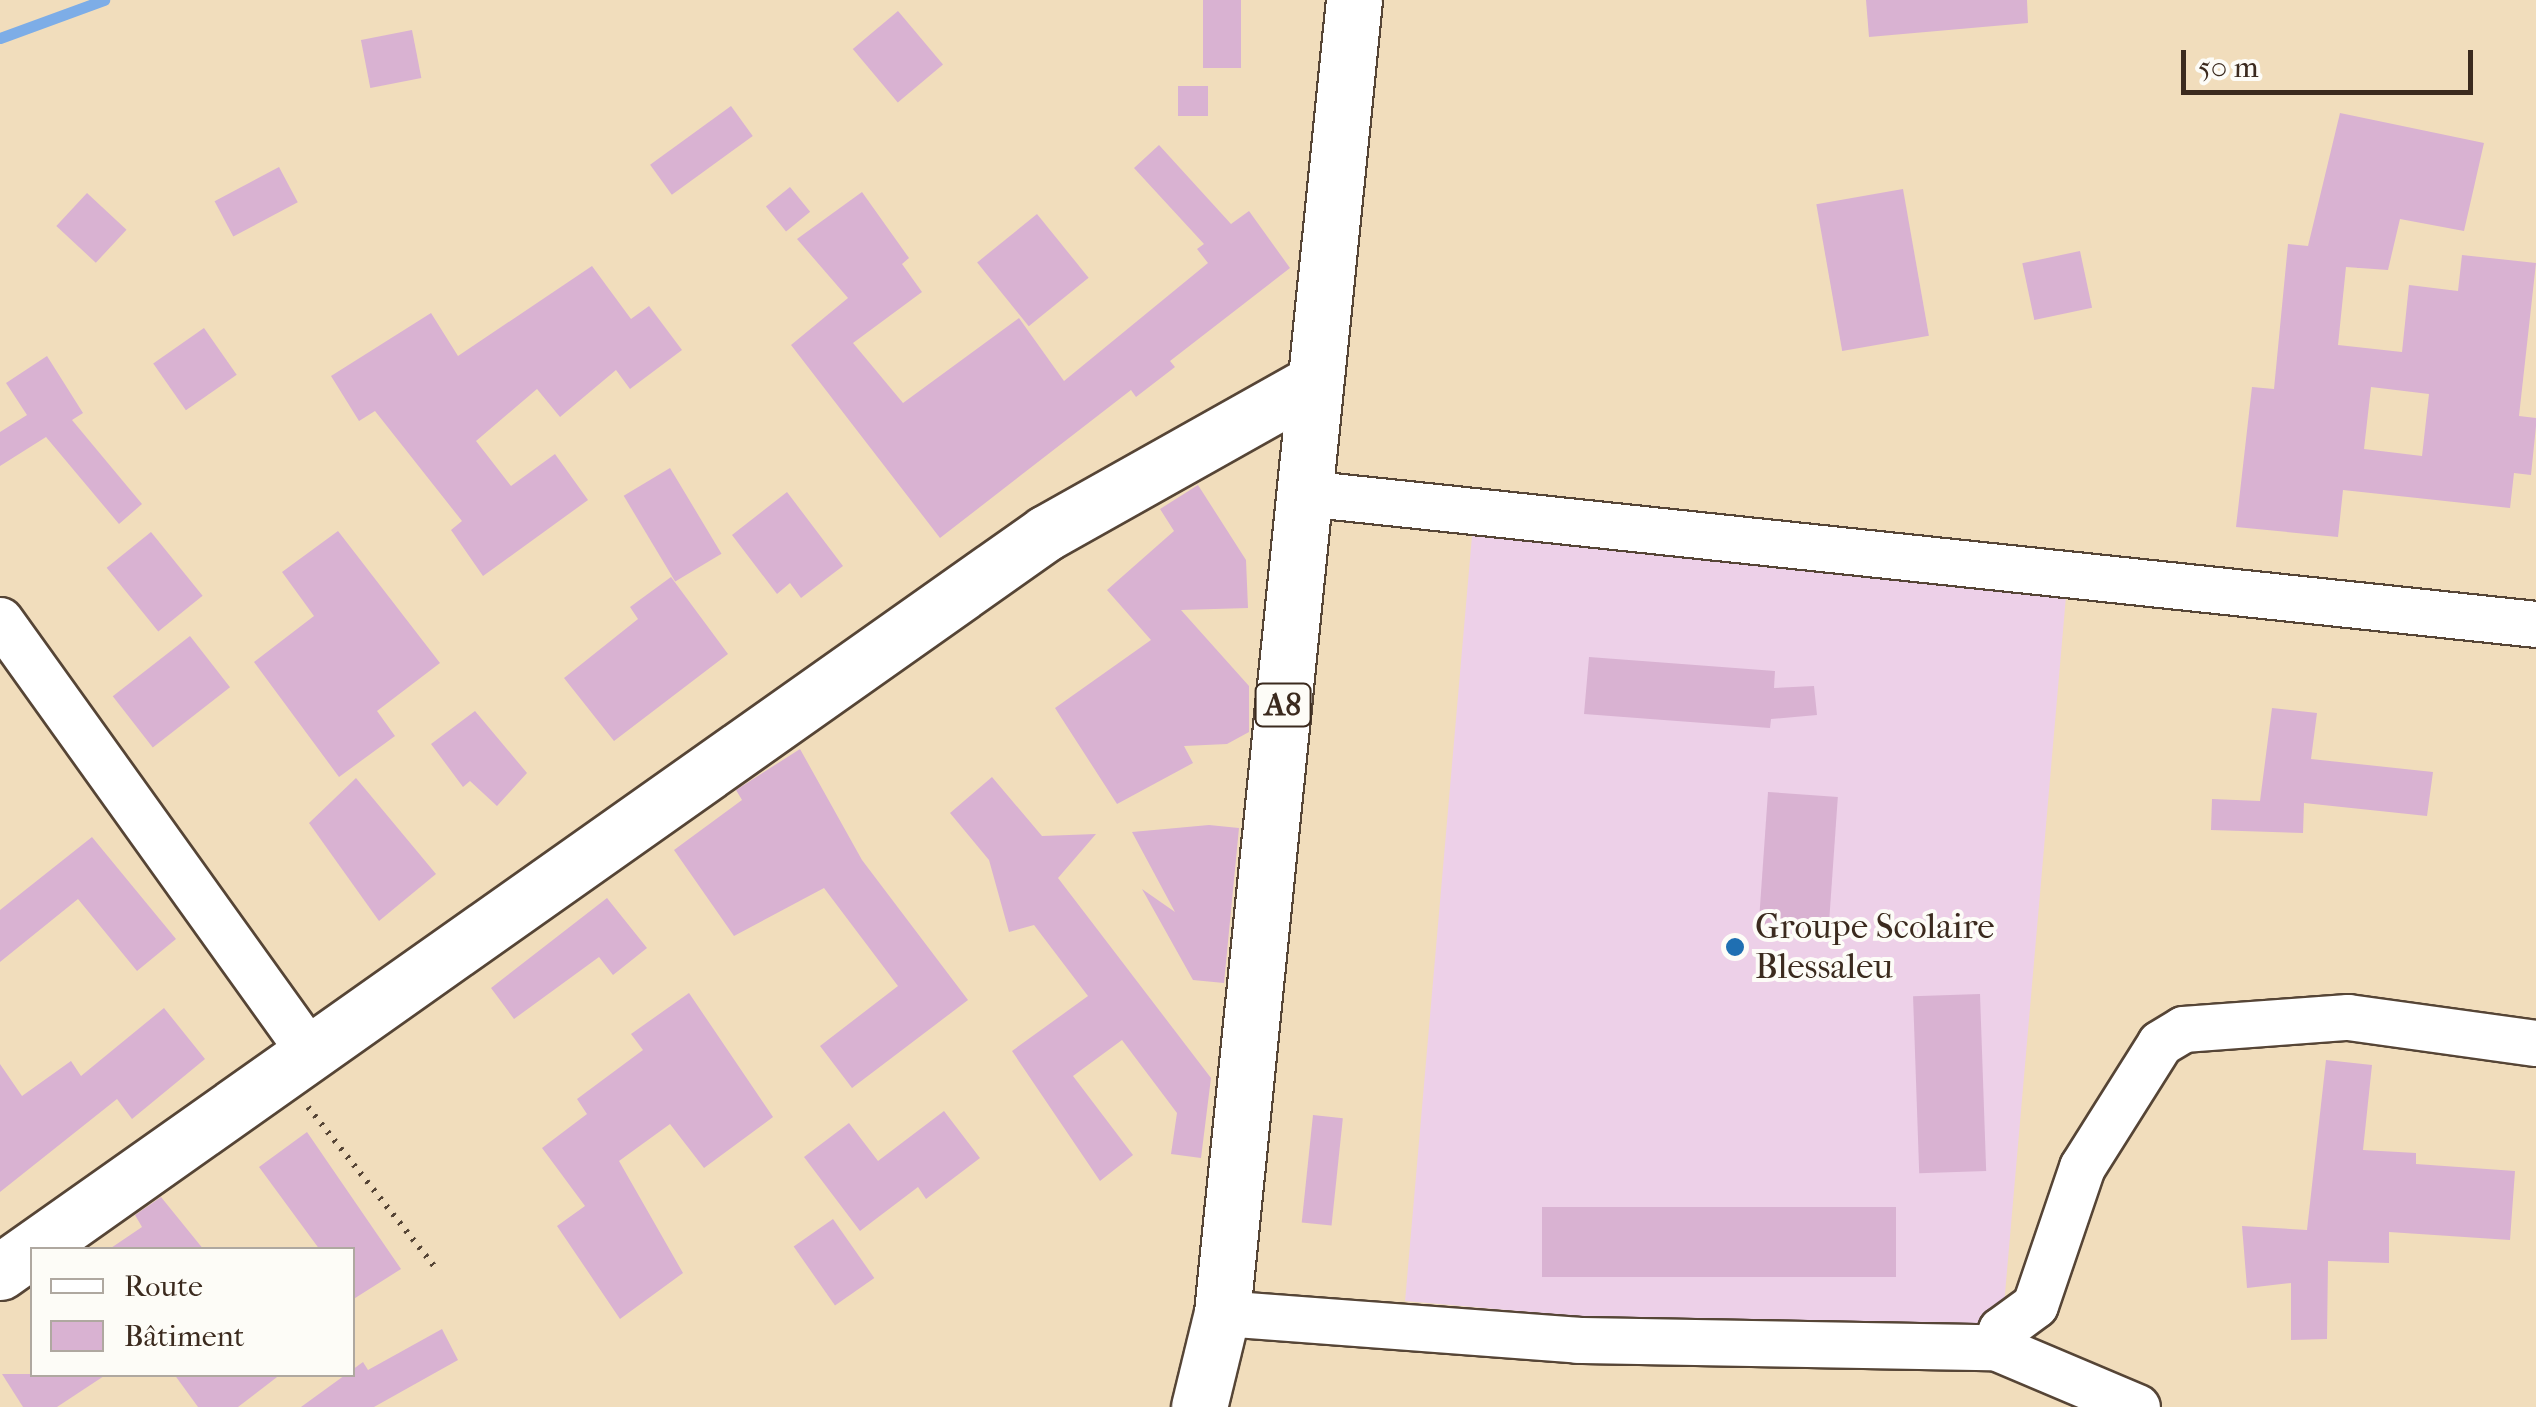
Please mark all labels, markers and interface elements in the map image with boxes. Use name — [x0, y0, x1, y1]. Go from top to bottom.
scale bar — [2186, 30, 2478, 92]
text: 50 m — [2198, 50, 2259, 85]
road number: A8 — [1253, 678, 1313, 732]
place label: Groupe Scolaire Blessaleu — [1755, 906, 1995, 988]
marker: Groupe Scolaire Blessaleu — [1724, 936, 1746, 958]
legend — [30, 1247, 355, 1377]
text: Route — [124, 1269, 203, 1304]
text: Bâtiment — [124, 1319, 245, 1354]

